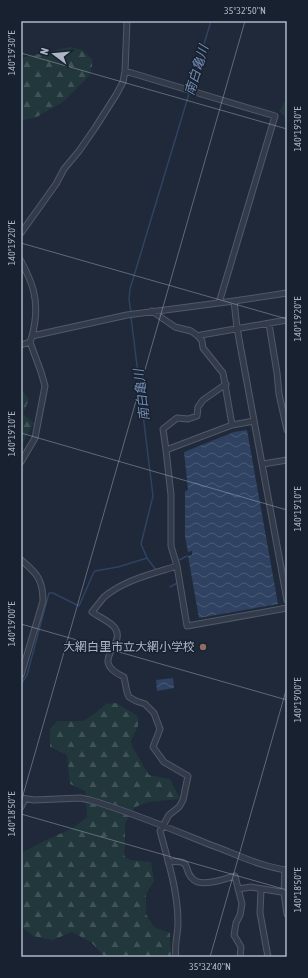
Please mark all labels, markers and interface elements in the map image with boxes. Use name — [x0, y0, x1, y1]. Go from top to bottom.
text: 35°32'50"N — [224, 5, 266, 16]
text: 140°19'30"E — [6, 30, 17, 75]
north arrow — [34, 34, 74, 74]
water label: 南白亀川 — [182, 41, 212, 97]
text: N — [38, 46, 51, 56]
text: 140°19'30"E — [292, 106, 303, 151]
text: 140°19'20"E — [6, 220, 17, 265]
text: 140°19'20"E — [292, 296, 303, 341]
water label: 南白亀川 — [131, 366, 152, 422]
text: 140°19'10"E — [6, 411, 17, 456]
text: 140°19'10"E — [292, 486, 303, 531]
text: 140°19'00"E — [6, 601, 17, 646]
place label: 大網白里市立大網小学校 — [63, 640, 195, 654]
marker: 大網白里市立大網小学校 — [198, 642, 208, 652]
text: 140°19'00"E — [292, 677, 303, 722]
text: 140°18'50"E — [6, 791, 17, 836]
text: 140°18'50"E — [292, 867, 303, 912]
text: 35°32'40"N — [189, 961, 231, 972]

